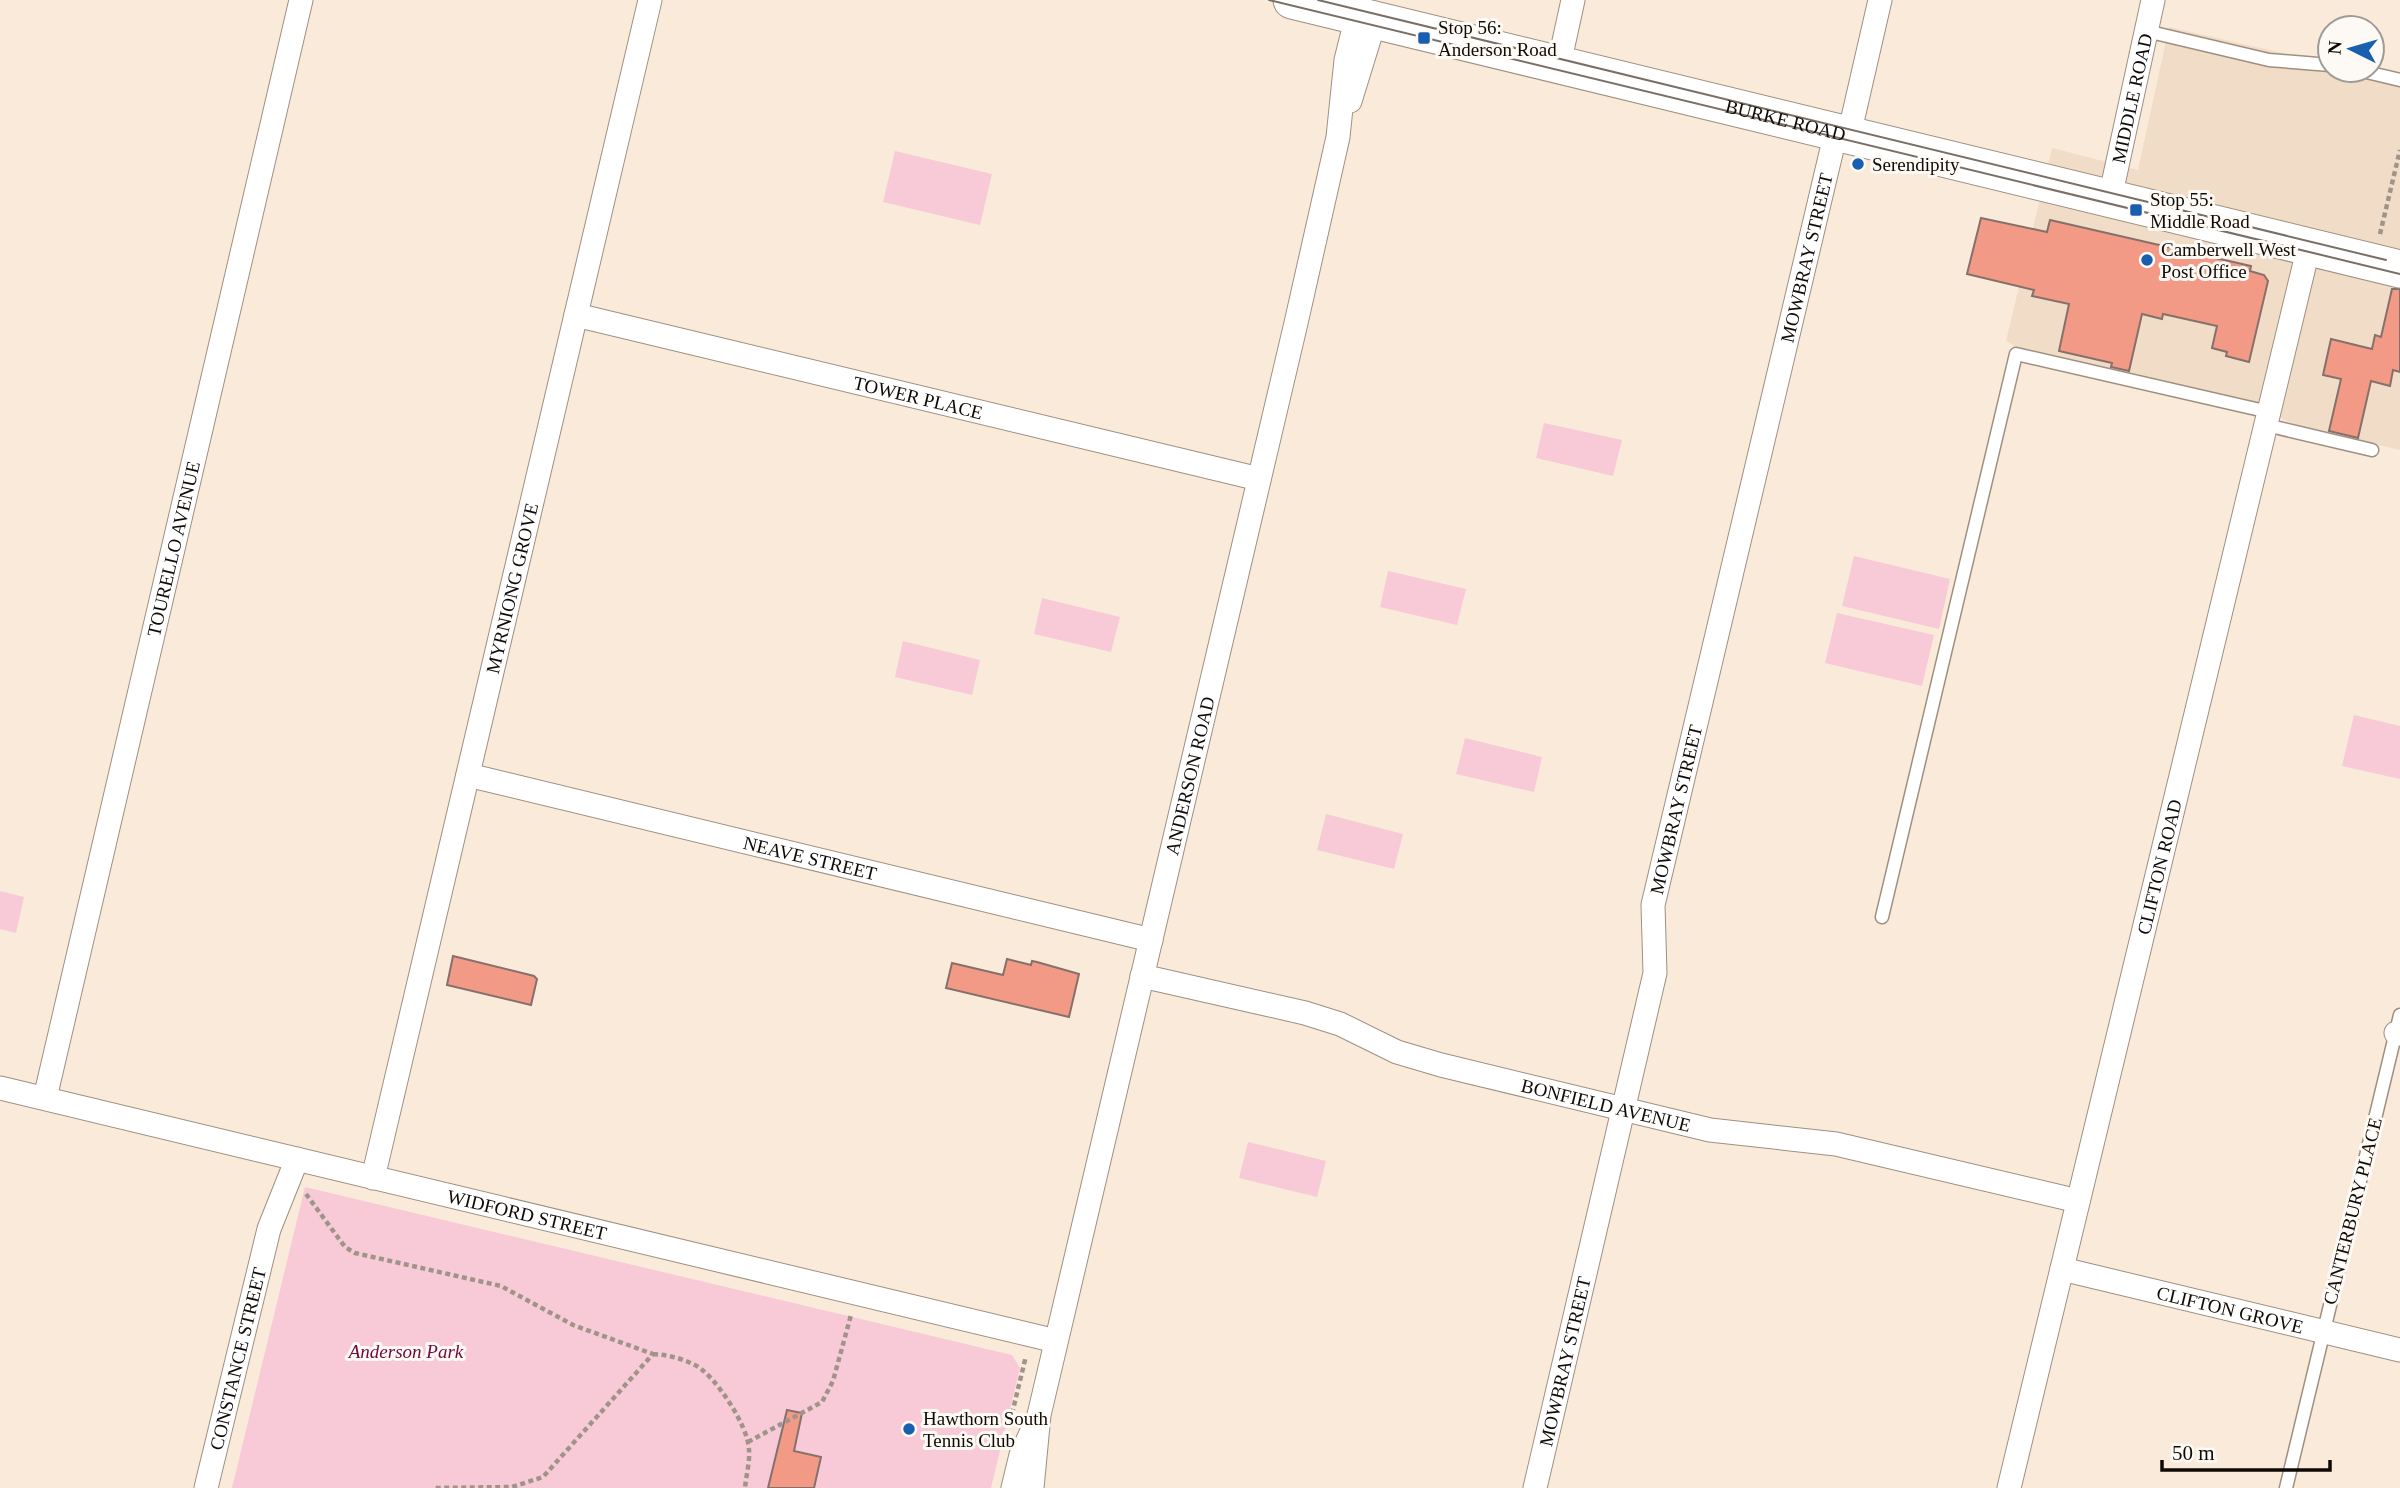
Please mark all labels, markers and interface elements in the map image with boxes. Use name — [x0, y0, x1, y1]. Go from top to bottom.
north arrow — [2316, 14, 2386, 84]
place label: Stop 56: Anderson Road — [1438, 17, 1557, 60]
marker: Stop 56: Anderson Road — [1416, 30, 1432, 46]
street label: MIDDLE ROAD — [2108, 31, 2156, 165]
text: N — [2324, 40, 2346, 55]
street label: BURKE ROAD — [1723, 96, 1848, 145]
place label: Serendipity — [1872, 154, 1960, 175]
marker: Serendipity — [1850, 156, 1866, 172]
street label: MOWBRAY STREET — [1777, 171, 1837, 345]
place label: Stop 55: Middle Road — [2150, 189, 2250, 232]
marker: Stop 55: Middle Road — [2128, 202, 2144, 218]
place label: Camberwell West Post Office — [2161, 239, 2297, 282]
marker: Camberwell West Post Office — [2139, 252, 2155, 268]
street label: TOWER PLACE — [851, 372, 985, 423]
street label: TOURELLO AVENUE — [143, 459, 204, 639]
street label: MYRNIONG GROVE — [482, 501, 542, 676]
street label: ANDERSON ROAD — [1161, 695, 1219, 857]
street label: MOWBRAY STREET — [1646, 722, 1706, 896]
street label: CLIFTON ROAD — [2133, 797, 2186, 937]
street label: NEAVE STREET — [741, 832, 879, 884]
street label: BONFIELD AVENUE — [1519, 1075, 1693, 1136]
street label: CANTERBURY PLACE — [2319, 1115, 2386, 1307]
street label: WIDFORD STREET — [445, 1186, 609, 1244]
street label: CONSTANCE STREET — [206, 1265, 270, 1452]
street label: MOWBRAY STREET — [1535, 1274, 1595, 1448]
street label: CLIFTON GROVE — [2155, 1282, 2306, 1338]
park label: Anderson Park — [347, 1341, 464, 1362]
place label: Hawthorn South Tennis Club — [923, 1408, 1049, 1451]
marker: Hawthorn South Tennis Club — [901, 1421, 917, 1437]
scale bar — [2162, 1428, 2330, 1472]
text: 50 m — [2172, 1441, 2215, 1465]

